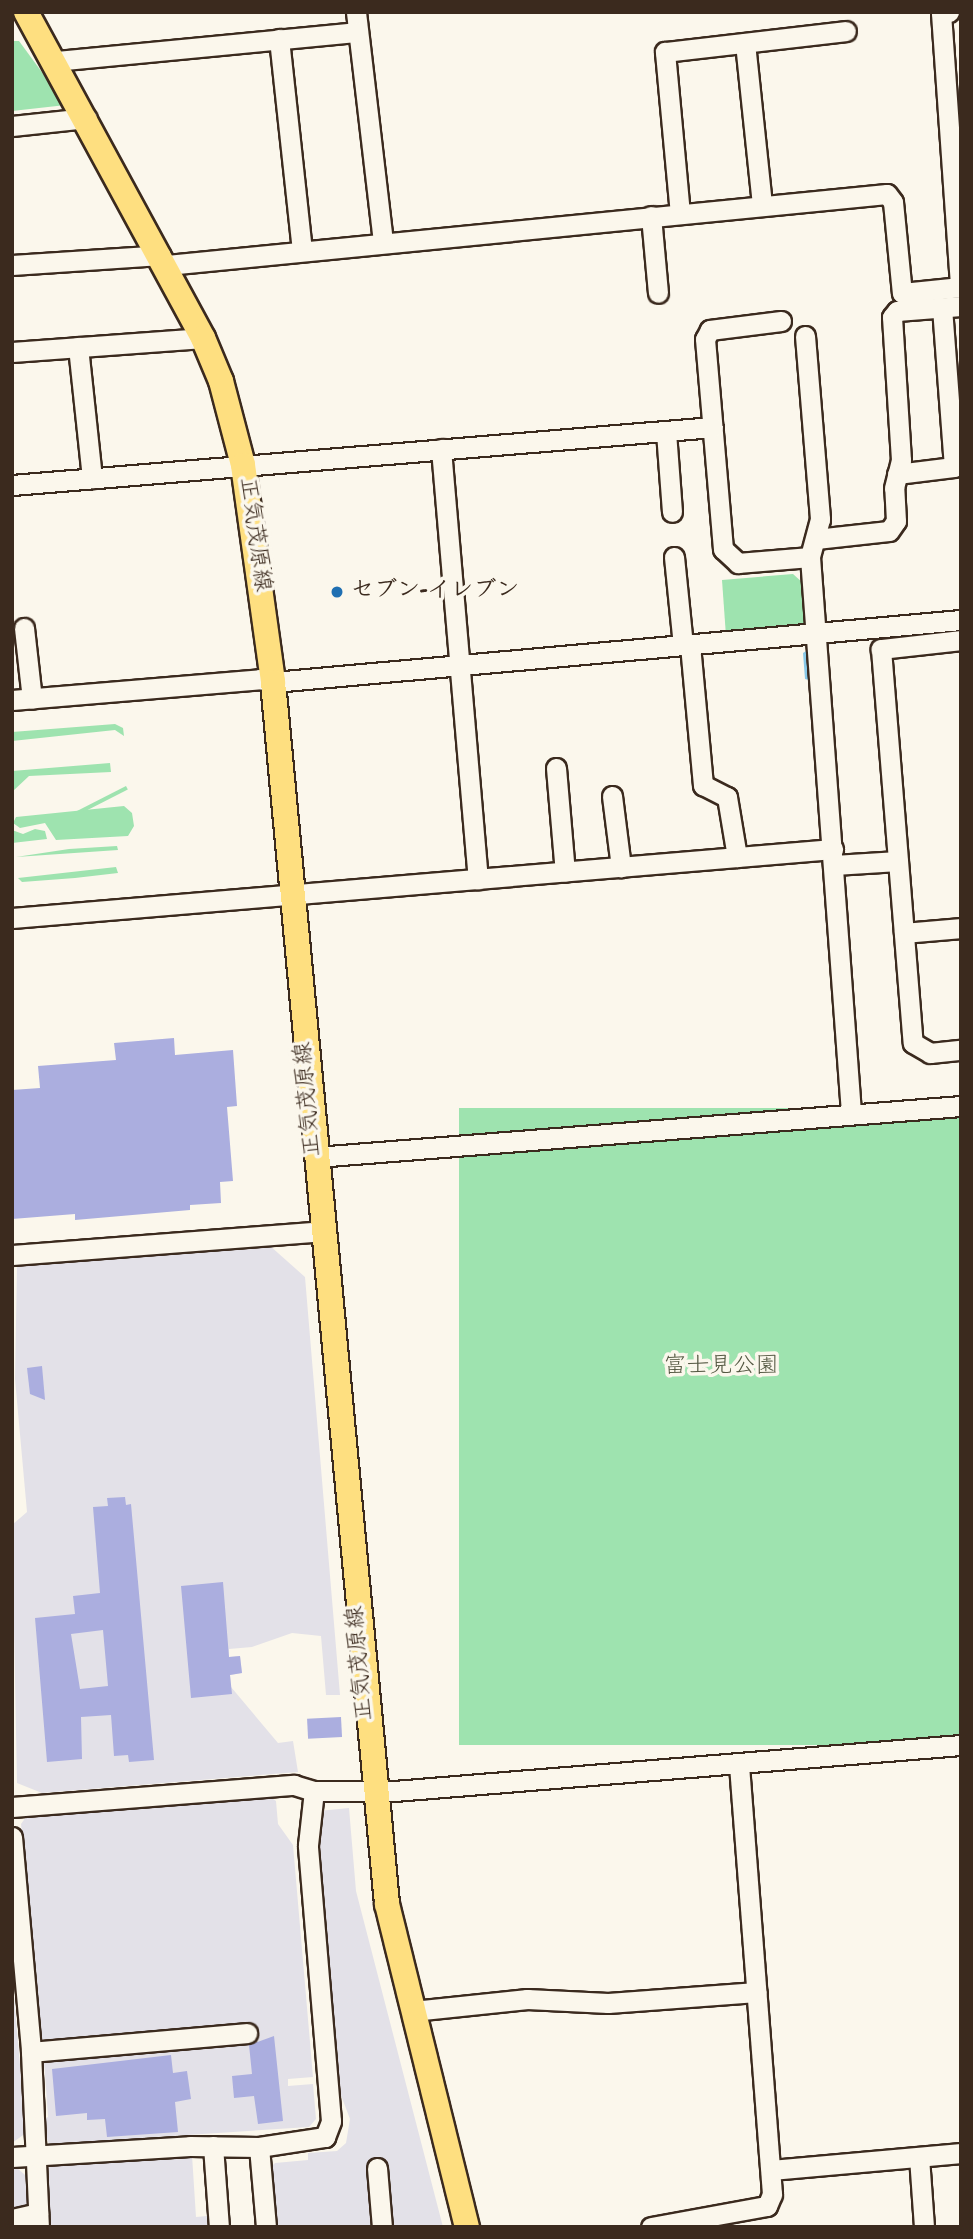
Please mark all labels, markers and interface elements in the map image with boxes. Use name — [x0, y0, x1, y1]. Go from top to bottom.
street label: 正気茂原線 — [231, 476, 275, 594]
place label: セブン-イレブン — [351, 578, 519, 606]
marker: セブン-イレブン — [329, 584, 345, 600]
street label: 正気茂原線 — [291, 1041, 329, 1157]
park label: 富士見公園 — [664, 1354, 778, 1382]
street label: 正気茂原線 — [343, 1605, 381, 1721]

